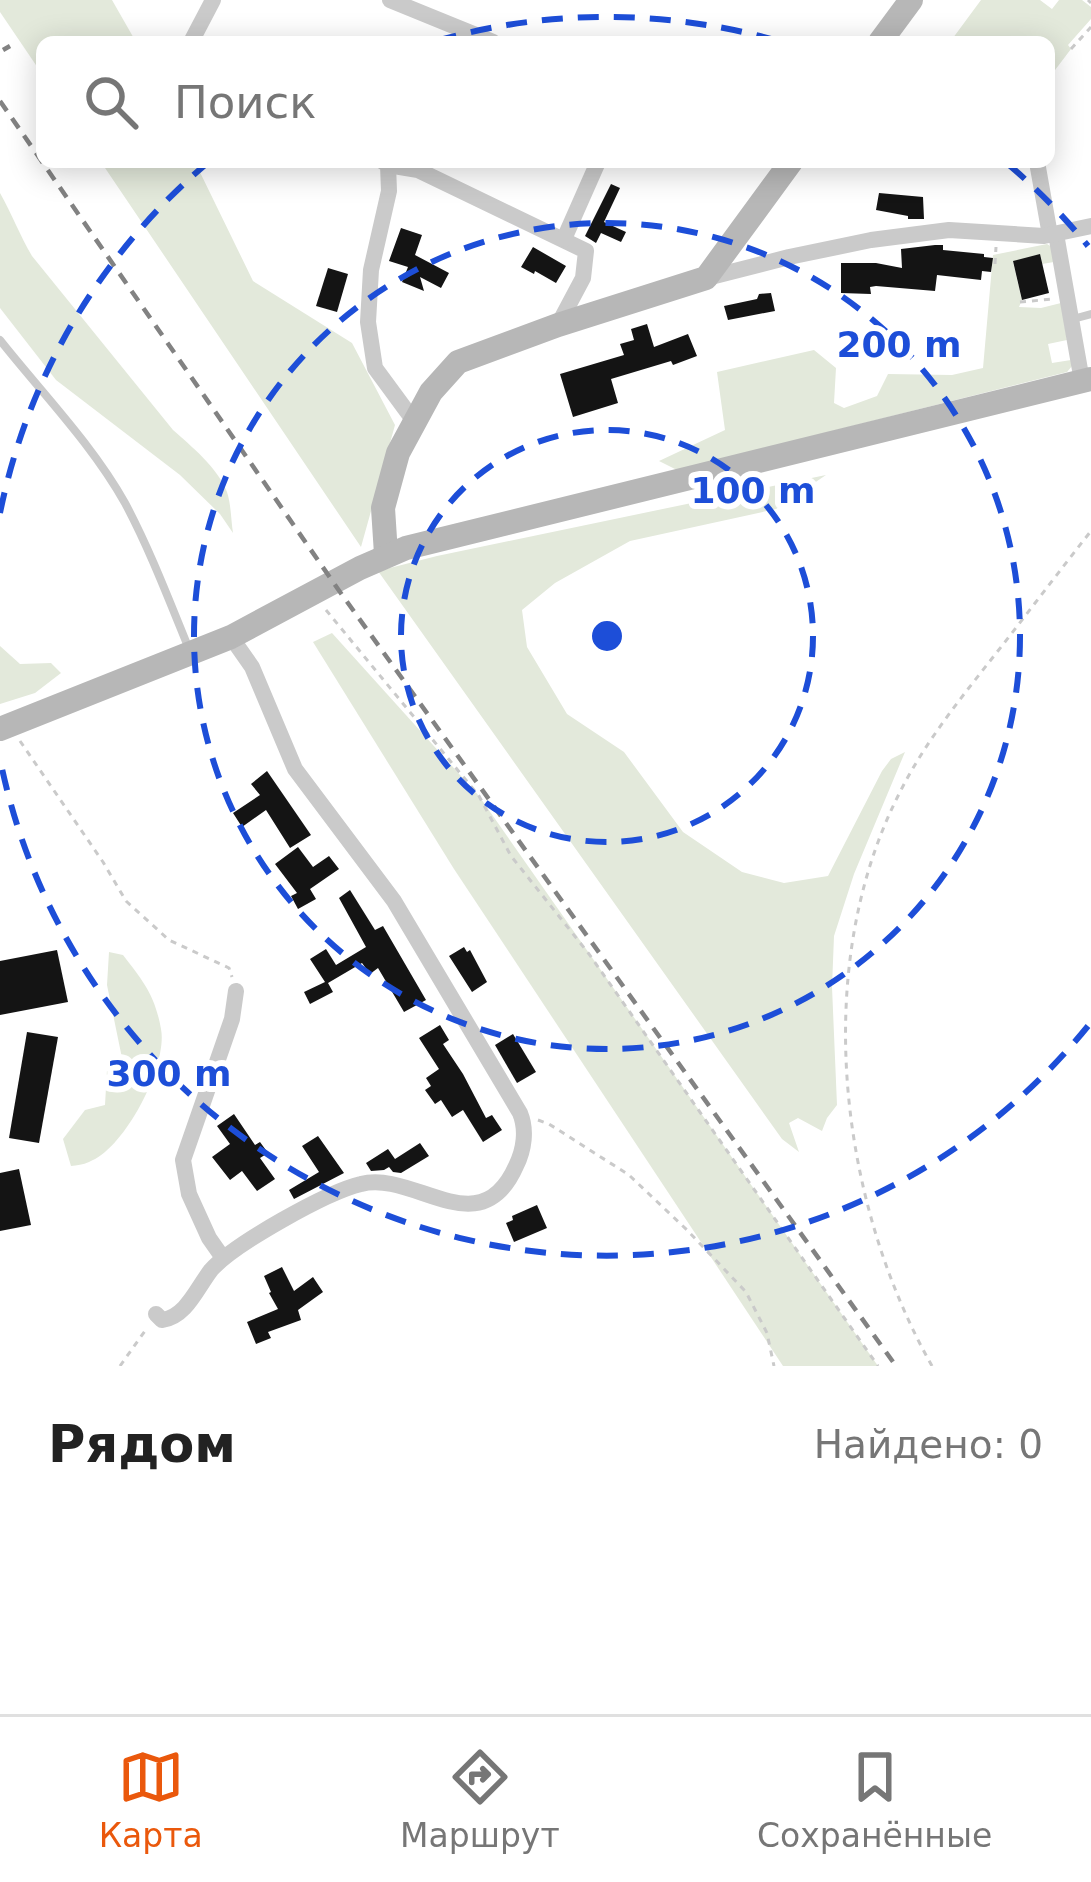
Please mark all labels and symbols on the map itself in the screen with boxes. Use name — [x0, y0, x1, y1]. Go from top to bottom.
text: 200 m — [836, 324, 962, 365]
text: 100 m — [690, 470, 816, 511]
centre of rings — [586, 615, 628, 657]
text: 300 m — [106, 1053, 232, 1094]

